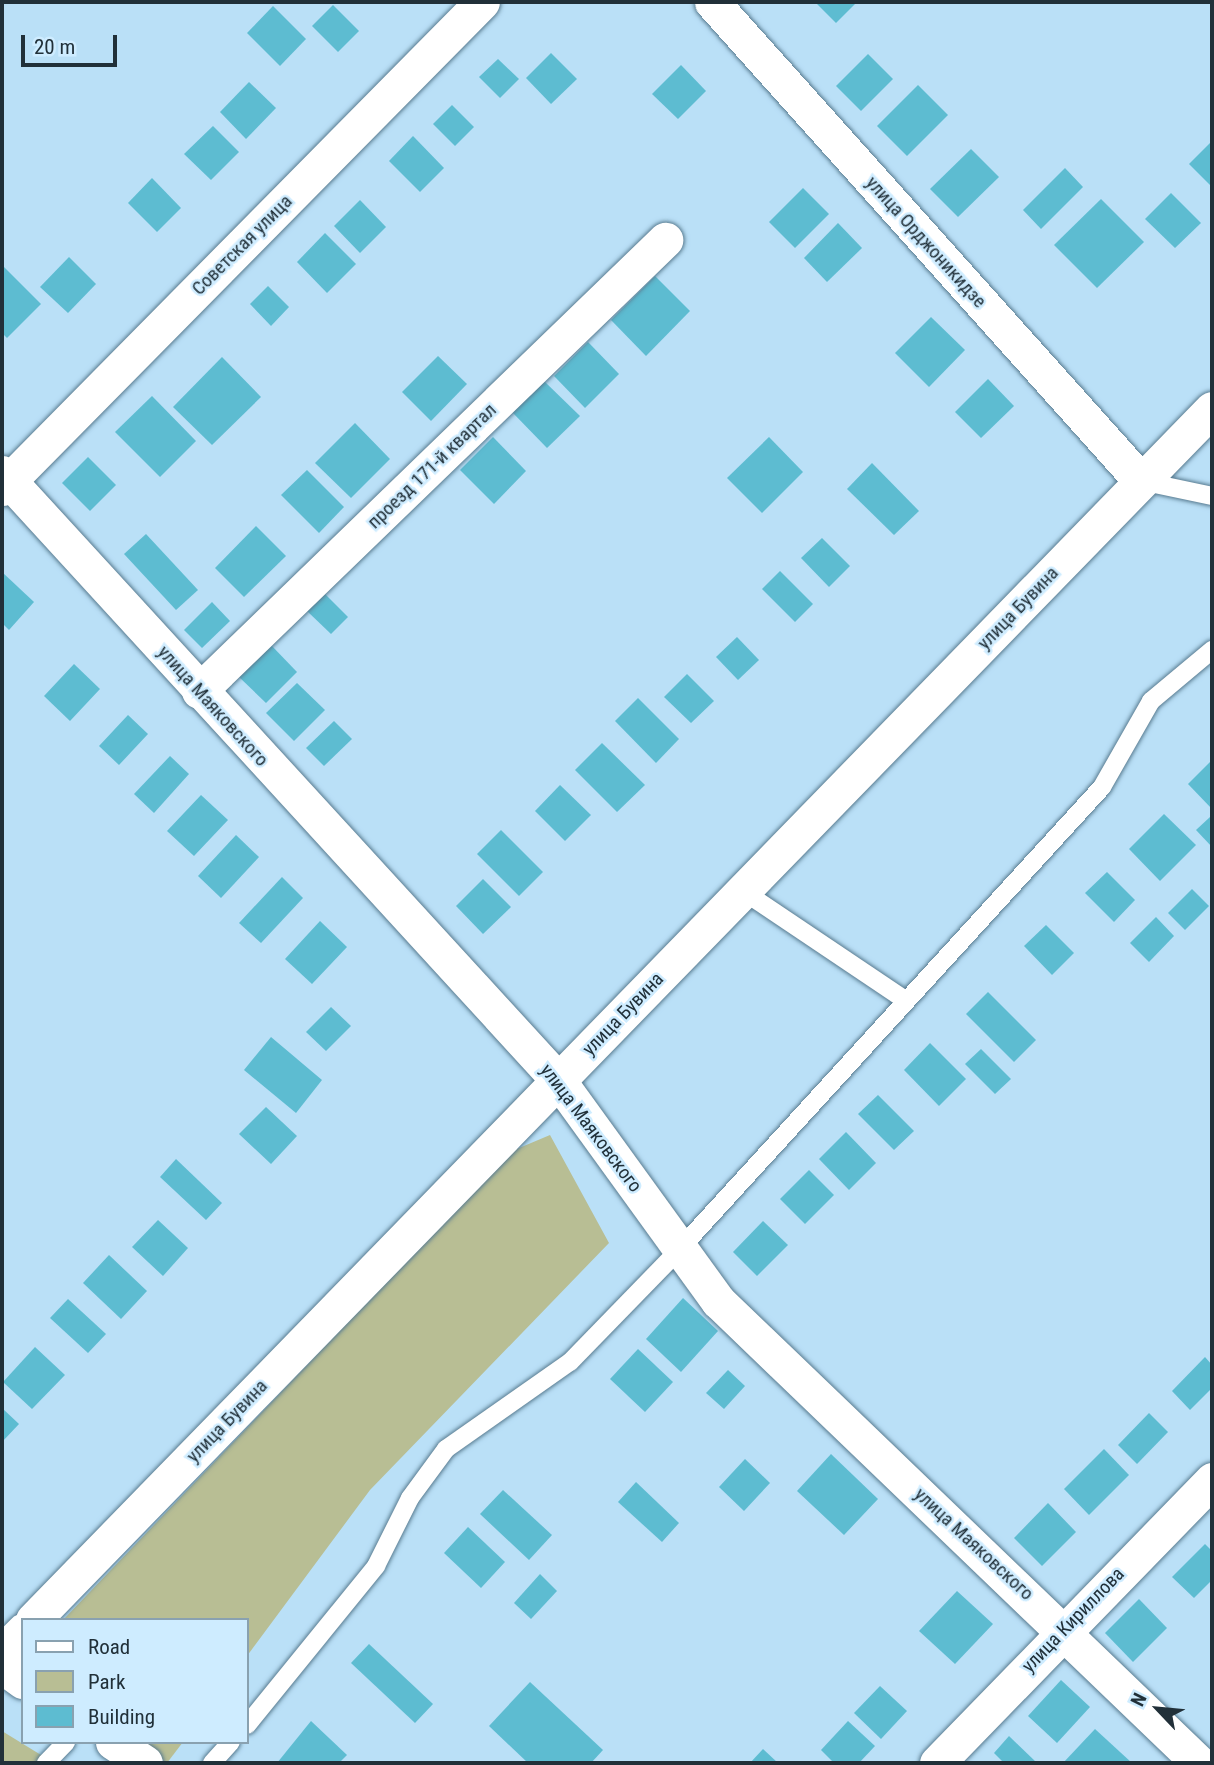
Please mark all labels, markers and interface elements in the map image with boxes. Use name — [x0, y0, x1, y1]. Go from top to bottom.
scale bar — [24, 21, 121, 65]
text: 20 m — [34, 35, 75, 59]
street label: улица Орджоникидзе — [861, 172, 991, 312]
street label: Советская улица — [187, 190, 297, 300]
street label: проезд 171-й квартал — [363, 399, 501, 533]
street label: улица Бувина — [973, 562, 1063, 654]
street label: улица Маяковского — [153, 641, 273, 771]
street label: улица Бувина — [578, 968, 668, 1060]
street label: улица Маяковского — [535, 1059, 647, 1197]
street label: улица Бувина — [182, 1375, 272, 1467]
street label: улица Маяковского — [910, 1483, 1038, 1605]
street label: улица Кириллова — [1017, 1563, 1129, 1677]
legend — [21, 1618, 248, 1744]
text: Road — [88, 1635, 130, 1659]
text: Park — [88, 1670, 125, 1694]
north arrow — [1123, 1674, 1193, 1744]
text: N — [1126, 1689, 1152, 1710]
text: Building — [88, 1705, 155, 1729]

